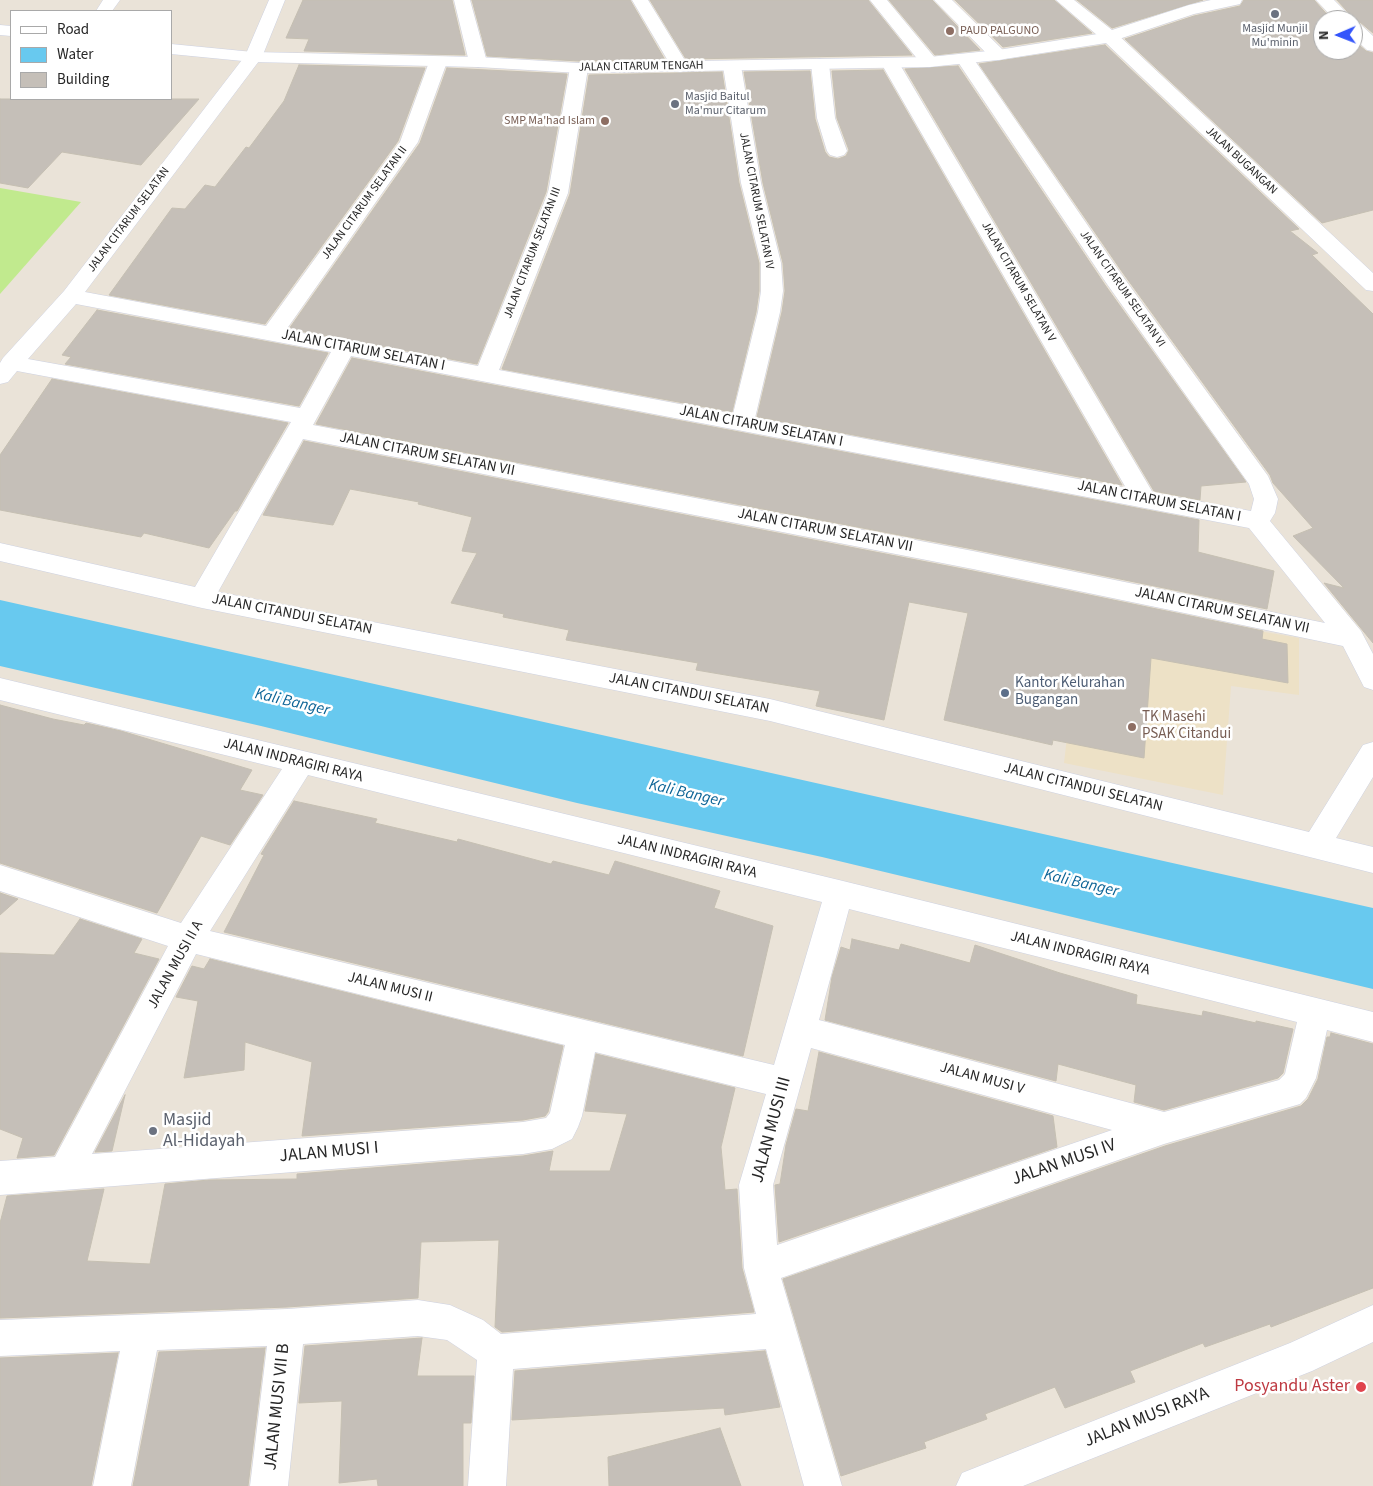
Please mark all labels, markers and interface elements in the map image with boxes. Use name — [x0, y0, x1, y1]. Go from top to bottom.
marker: Masjid Munjil Mu'minin — [1269, 8, 1281, 20]
legend — [10, 10, 172, 100]
north arrow — [1313, 10, 1363, 60]
text: Road — [57, 19, 89, 40]
place label: Masjid Munjil Mu'minin — [1242, 22, 1308, 50]
place label: PAUD PALGUNO — [960, 24, 1039, 38]
marker: PAUD PALGUNO — [944, 25, 956, 37]
text: N — [1314, 30, 1334, 40]
text: Water — [57, 44, 93, 65]
street label: JALAN CITARUM TENGAH — [578, 59, 704, 75]
text: Building — [57, 69, 109, 90]
place label: Masjid Baitul Ma'mur Citarum — [685, 90, 766, 118]
marker: Masjid Baitul Ma'mur Citarum — [669, 98, 681, 110]
place label: SMP Ma'had Islam — [504, 114, 595, 128]
marker: SMP Ma'had Islam — [599, 115, 611, 127]
street label: JALAN BUGANGAN — [1202, 124, 1280, 198]
street label: JALAN CITARUM SELATAN IV — [736, 131, 776, 271]
street label: JALAN CITARUM SELATAN II — [319, 144, 411, 262]
street label: JALAN CITARUM SELATAN — [85, 165, 173, 275]
street label: JALAN CITARUM SELATAN III — [501, 185, 565, 321]
street label: JALAN CITARUM SELATAN V — [978, 219, 1058, 345]
street label: JALAN CITARUM SELATAN VI — [1076, 228, 1168, 350]
street label: JALAN CITARUM SELATAN I — [280, 326, 446, 376]
street label: JALAN CITARUM SELATAN I — [678, 402, 844, 452]
street label: JALAN CITARUM SELATAN VII — [338, 429, 516, 481]
street label: JALAN CITARUM SELATAN I — [1076, 477, 1242, 527]
street label: JALAN CITARUM SELATAN VII — [736, 505, 914, 557]
street label: JALAN CITARUM SELATAN VII — [1133, 584, 1311, 638]
street label: JALAN CITANDUI SELATAN — [210, 591, 374, 639]
street label: JALAN CITANDUI SELATAN — [607, 670, 771, 718]
place label: Kantor Kelurahan Bugangan — [1015, 675, 1125, 710]
water label: Kali Banger — [253, 685, 331, 721]
marker: Kantor Kelurahan Bugangan — [999, 687, 1011, 699]
place label: TK Masehi PSAK Citandui — [1142, 709, 1231, 744]
marker: TK Masehi PSAK Citandui — [1126, 721, 1138, 733]
street label: JALAN INDRAGIRI RAYA — [221, 735, 365, 787]
street label: JALAN CITANDUI SELATAN — [1002, 760, 1164, 816]
water label: Kali Banger — [647, 776, 725, 812]
street label: JALAN INDRAGIRI RAYA — [615, 831, 759, 883]
water label: Kali Banger — [1042, 866, 1120, 902]
street label: JALAN MUSI II A — [144, 918, 208, 1012]
street label: JALAN INDRAGIRI RAYA — [1008, 928, 1152, 980]
street label: JALAN MUSI II — [346, 969, 434, 1007]
street label: JALAN MUSI V — [938, 1059, 1026, 1099]
street label: JALAN MUSI III — [747, 1075, 797, 1185]
place label: Masjid Al-Hidayah — [163, 1110, 245, 1152]
marker: Masjid Al-Hidayah — [147, 1125, 159, 1137]
street label: JALAN MUSI IV — [1009, 1135, 1119, 1191]
street label: JALAN MUSI I — [279, 1138, 379, 1168]
street label: JALAN MUSI VII B — [261, 1342, 295, 1472]
place label: Posyandu Aster — [1234, 1376, 1350, 1398]
marker: Posyandu Aster — [1354, 1380, 1368, 1394]
street label: JALAN MUSI RAYA — [1082, 1383, 1212, 1453]

